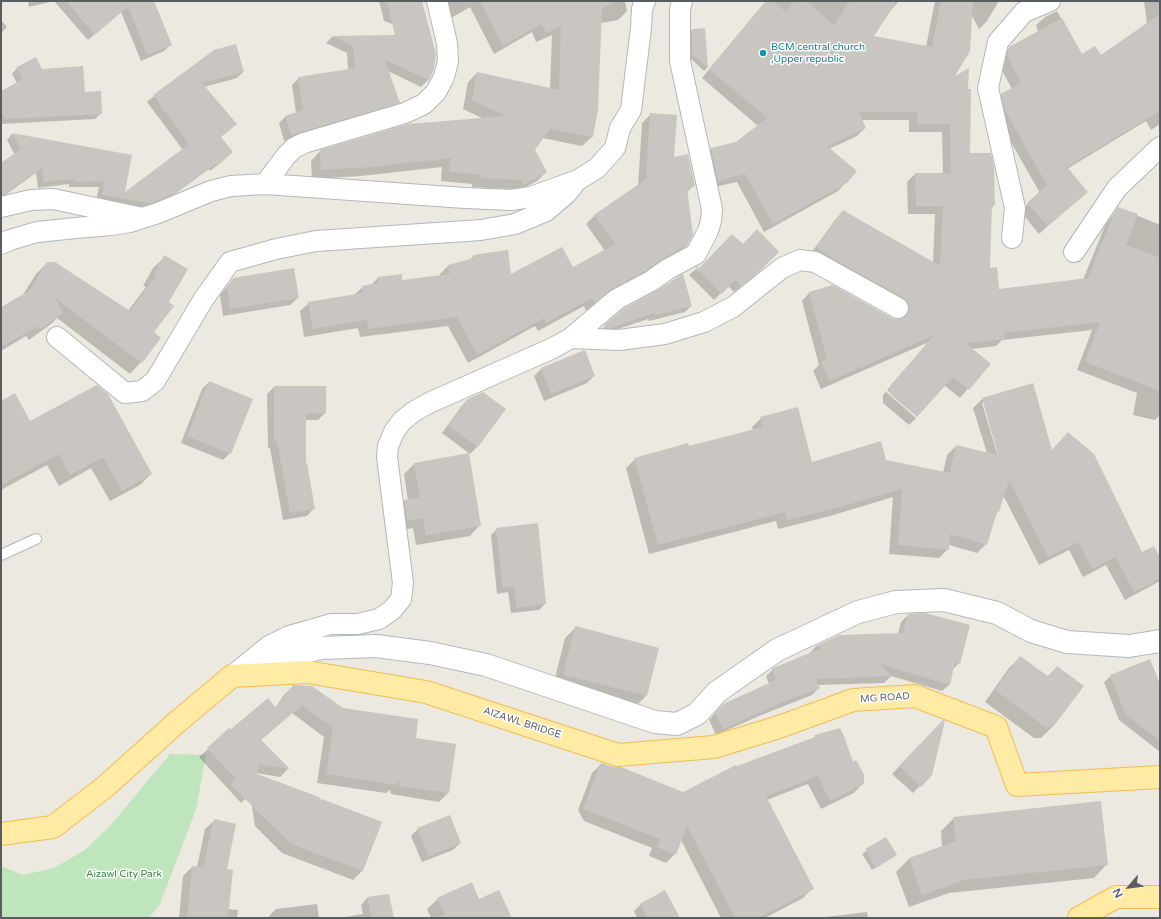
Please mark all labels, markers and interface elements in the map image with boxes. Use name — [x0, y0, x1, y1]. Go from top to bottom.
place label: BCM central church ,Upper republic — [771, 41, 865, 64]
marker: BCM central church ,Upper republic — [758, 48, 768, 58]
street label: MG ROAD — [860, 690, 910, 706]
street label: AIZAWL BRIDGE — [482, 705, 562, 741]
north arrow — [1109, 867, 1149, 907]
park label: Aizawl City Park — [86, 868, 162, 880]
text: N — [1110, 886, 1126, 900]

